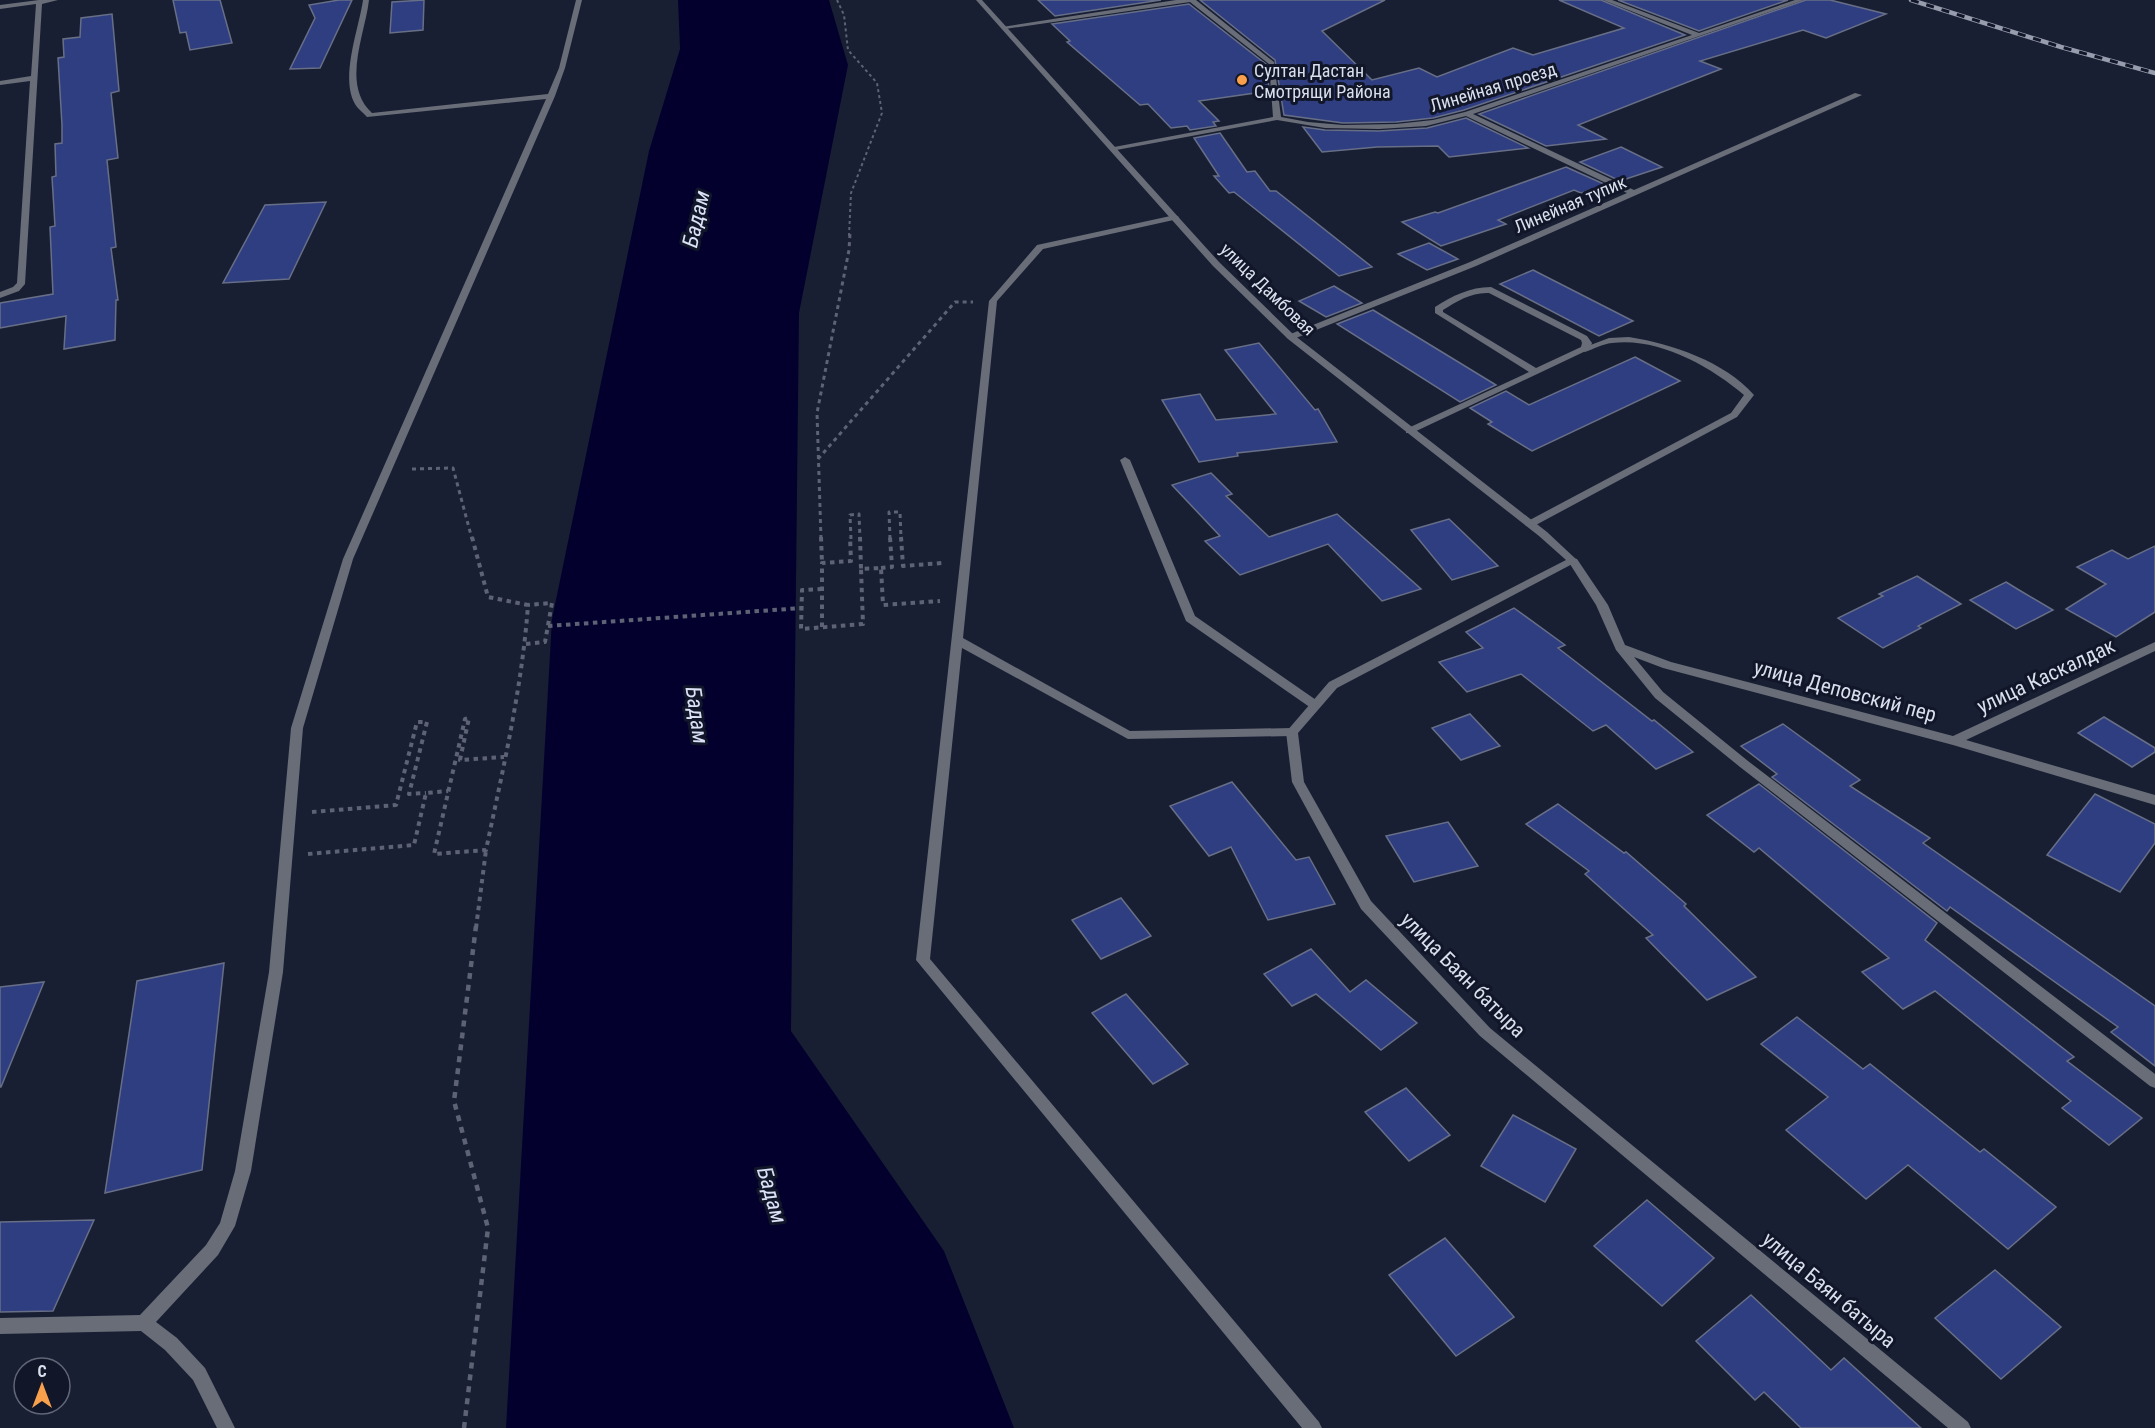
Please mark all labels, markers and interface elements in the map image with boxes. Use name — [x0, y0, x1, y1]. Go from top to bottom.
street label: Линейная проезд — [1427, 58, 1559, 116]
place label: Султан Дастан Смотрящи Района — [1254, 60, 1391, 102]
marker: Султан Дастан Смотрящи Района — [1235, 73, 1249, 87]
street label: Линейная тупик — [1511, 171, 1630, 237]
water label: Бадам — [677, 188, 715, 250]
street label: улица Дамбовая — [1216, 238, 1320, 340]
street label: улица Каскалдак — [1973, 634, 2119, 718]
street label: улица Деповский пер — [1751, 655, 1939, 727]
water label: Бадам — [681, 685, 713, 745]
street label: улица Баян батыра — [1396, 908, 1530, 1042]
water label: Бадам — [752, 1164, 792, 1226]
street label: улица Баян батыра — [1757, 1227, 1901, 1353]
north arrow — [12, 1356, 72, 1416]
text: С — [37, 1362, 47, 1381]

